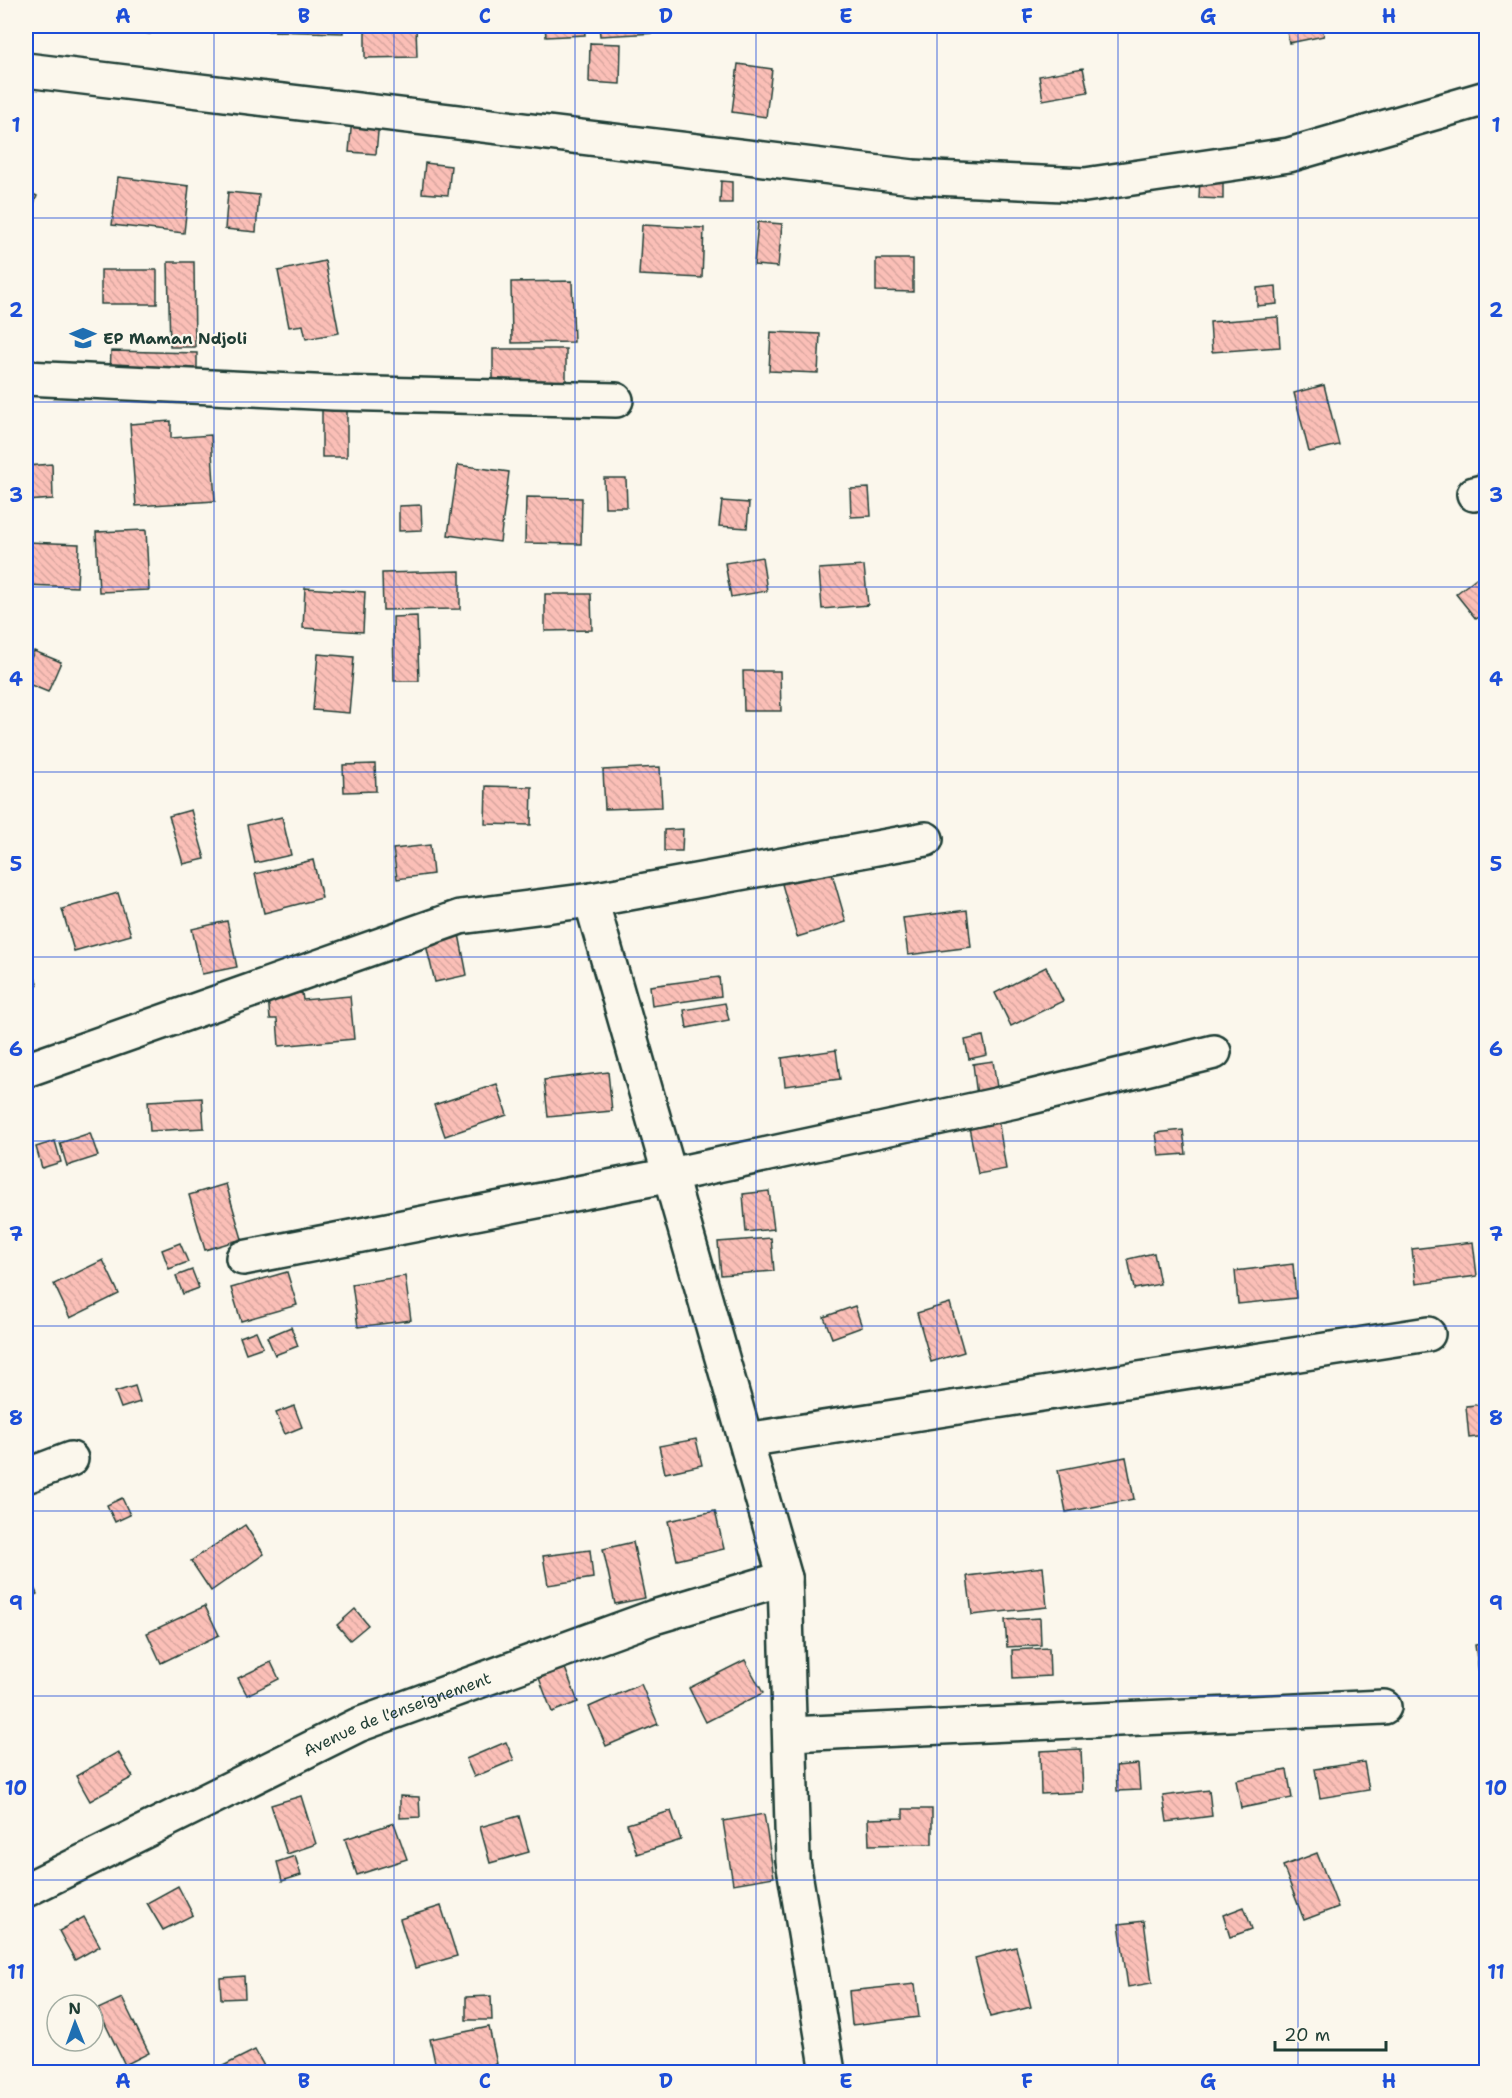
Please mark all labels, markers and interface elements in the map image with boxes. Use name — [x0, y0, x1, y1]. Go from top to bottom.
text: A — [115, 3, 131, 29]
text: B — [298, 3, 310, 29]
text: C — [479, 3, 491, 29]
text: D — [659, 3, 673, 29]
text: E — [839, 3, 853, 29]
text: F — [1021, 3, 1033, 29]
text: G — [1200, 3, 1216, 29]
text: H — [1382, 3, 1396, 29]
text: 1 — [11, 112, 21, 138]
text: 1 — [1491, 112, 1501, 138]
text: 2 — [9, 297, 23, 323]
text: 2 — [1489, 297, 1503, 323]
school or university icon: EP Maman Ndjoli — [68, 323, 98, 353]
place label: EP Maman Ndjoli — [103, 328, 247, 349]
text: 3 — [9, 482, 23, 508]
text: 3 — [1489, 482, 1503, 508]
text: 4 — [9, 666, 23, 692]
text: 4 — [1489, 666, 1503, 692]
text: 5 — [10, 851, 22, 877]
text: 5 — [1490, 851, 1502, 877]
text: 6 — [9, 1036, 23, 1062]
text: 6 — [1489, 1036, 1503, 1062]
text: 7 — [9, 1221, 23, 1247]
text: 7 — [1489, 1221, 1503, 1247]
text: 8 — [9, 1405, 23, 1431]
text: 8 — [1489, 1405, 1503, 1431]
text: 9 — [9, 1590, 23, 1616]
text: 9 — [1489, 1590, 1503, 1616]
street label: Avenue de l'enseignement — [300, 1667, 494, 1761]
text: 10 — [5, 1775, 27, 1801]
text: 10 — [1485, 1775, 1507, 1801]
text: 11 — [7, 1959, 25, 1985]
text: 11 — [1487, 1959, 1505, 1985]
north arrow — [45, 1993, 105, 2053]
text: N — [68, 1998, 81, 2019]
scale bar — [1275, 2014, 1386, 2052]
text: 20 m — [1284, 2023, 1330, 2047]
text: A — [115, 2068, 131, 2094]
text: B — [298, 2068, 310, 2094]
text: C — [479, 2068, 491, 2094]
text: D — [659, 2068, 673, 2094]
text: E — [839, 2068, 853, 2094]
text: F — [1021, 2068, 1033, 2094]
text: G — [1200, 2068, 1216, 2094]
text: H — [1382, 2068, 1396, 2094]

